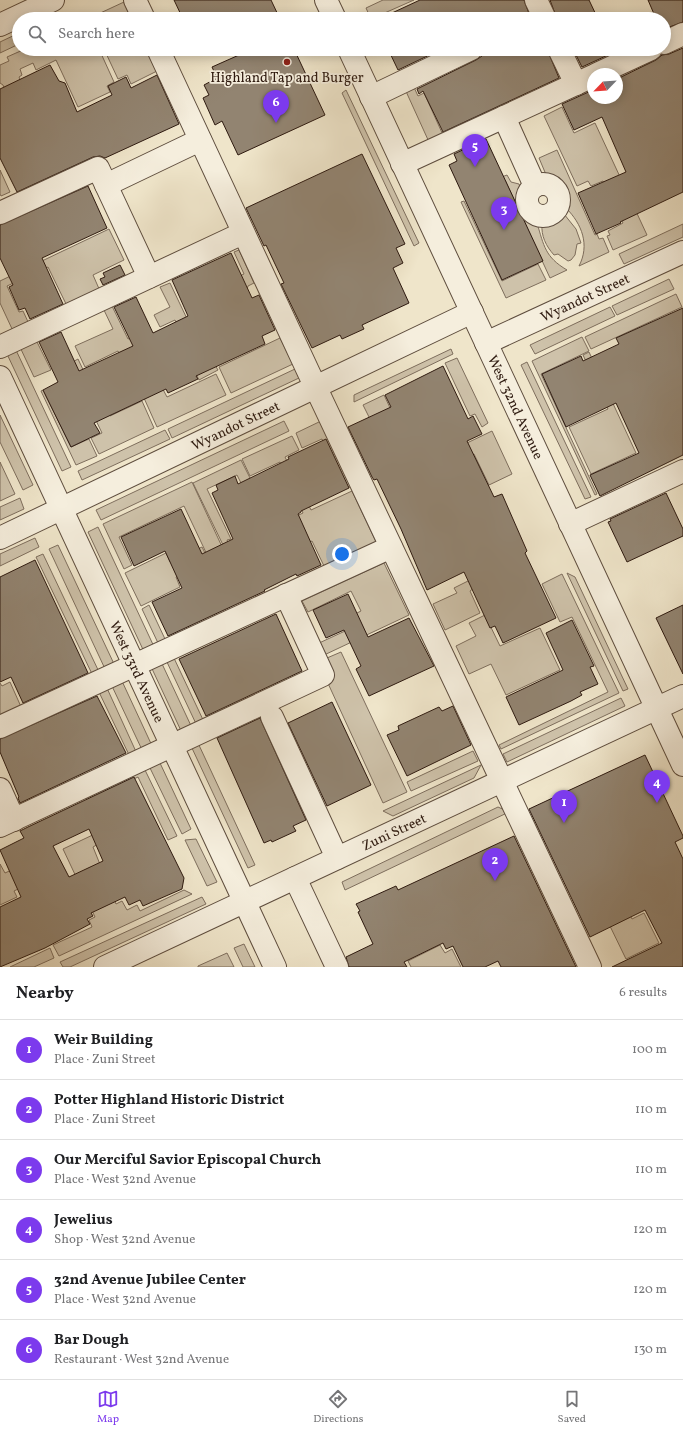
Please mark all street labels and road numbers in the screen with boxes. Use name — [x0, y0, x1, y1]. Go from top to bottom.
street label: Wyandot Street — [538, 270, 633, 327]
street label: West 32nd Avenue — [482, 352, 547, 463]
street label: Wyandot Street — [189, 397, 284, 456]
street label: West 33rd Avenue — [104, 618, 168, 726]
street label: Zuni Street — [359, 810, 430, 856]

